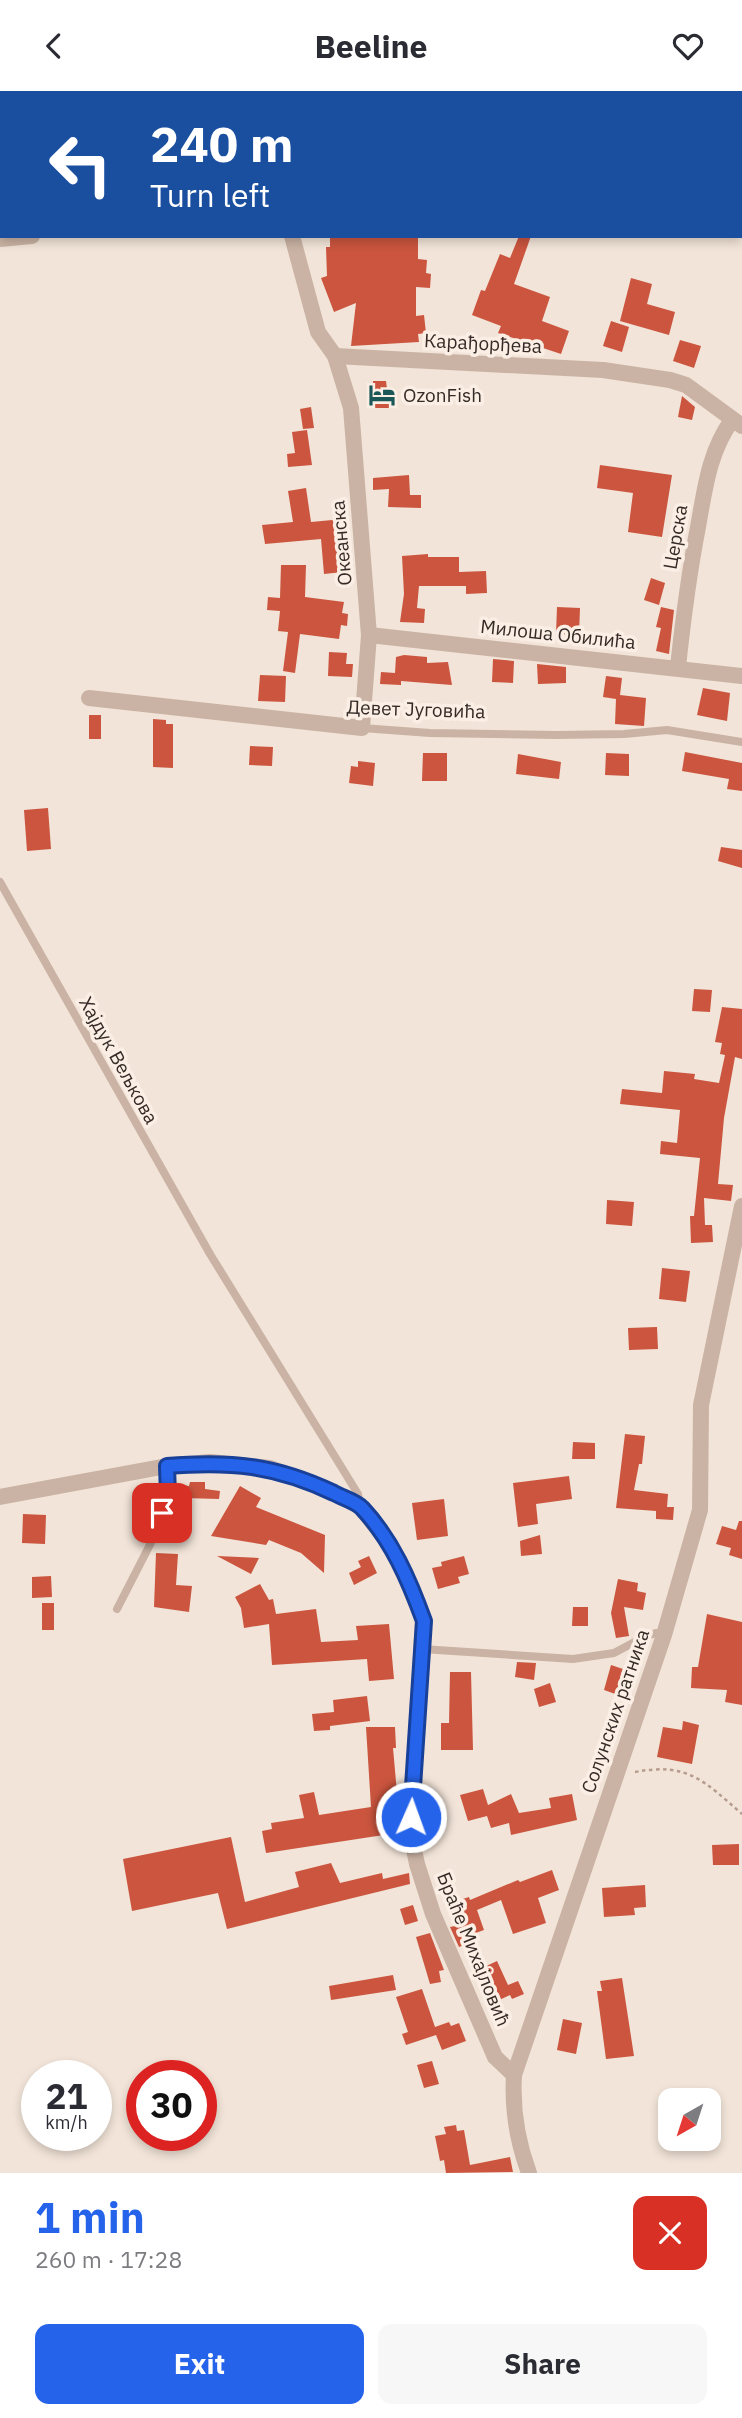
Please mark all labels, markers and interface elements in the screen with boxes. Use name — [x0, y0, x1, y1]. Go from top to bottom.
text: Beeline — [314, 25, 428, 67]
icon: back — [35, 27, 73, 65]
icon: heart — [669, 27, 707, 65]
text: 240 m — [150, 112, 294, 175]
icon: left — [35, 119, 126, 210]
text: Turn left — [150, 174, 270, 216]
street label: Карађорђева — [423, 328, 543, 358]
hotel icon: OzonFish — [367, 380, 397, 410]
place label: OzonFish — [403, 383, 482, 407]
street label: Океанска — [325, 499, 357, 587]
street label: Церска — [658, 503, 692, 571]
street label: Милоша Обилића — [479, 614, 637, 654]
street label: Девет Југовића — [346, 695, 486, 723]
street label: Хајдук Вељкова — [74, 992, 164, 1128]
pin — [132, 1483, 192, 1543]
icon: arrive — [143, 1494, 181, 1532]
street label: Солунских ратника — [576, 1626, 654, 1796]
position arrow — [374, 1780, 448, 1854]
street label: Браће Михајловић — [432, 1868, 516, 2030]
speed limit sign: 30 — [126, 2060, 217, 2151]
text: 21 — [45, 2073, 88, 2119]
north arrow — [658, 2088, 721, 2151]
map controls — [658, 2088, 721, 2151]
text: km/h — [45, 2111, 88, 2134]
text: 1 min — [35, 2190, 145, 2245]
button: close — [633, 2196, 707, 2270]
text: 260 m · 17:28 — [35, 2244, 182, 2274]
button: Exit — [35, 2324, 364, 2404]
button: Share — [378, 2324, 707, 2404]

